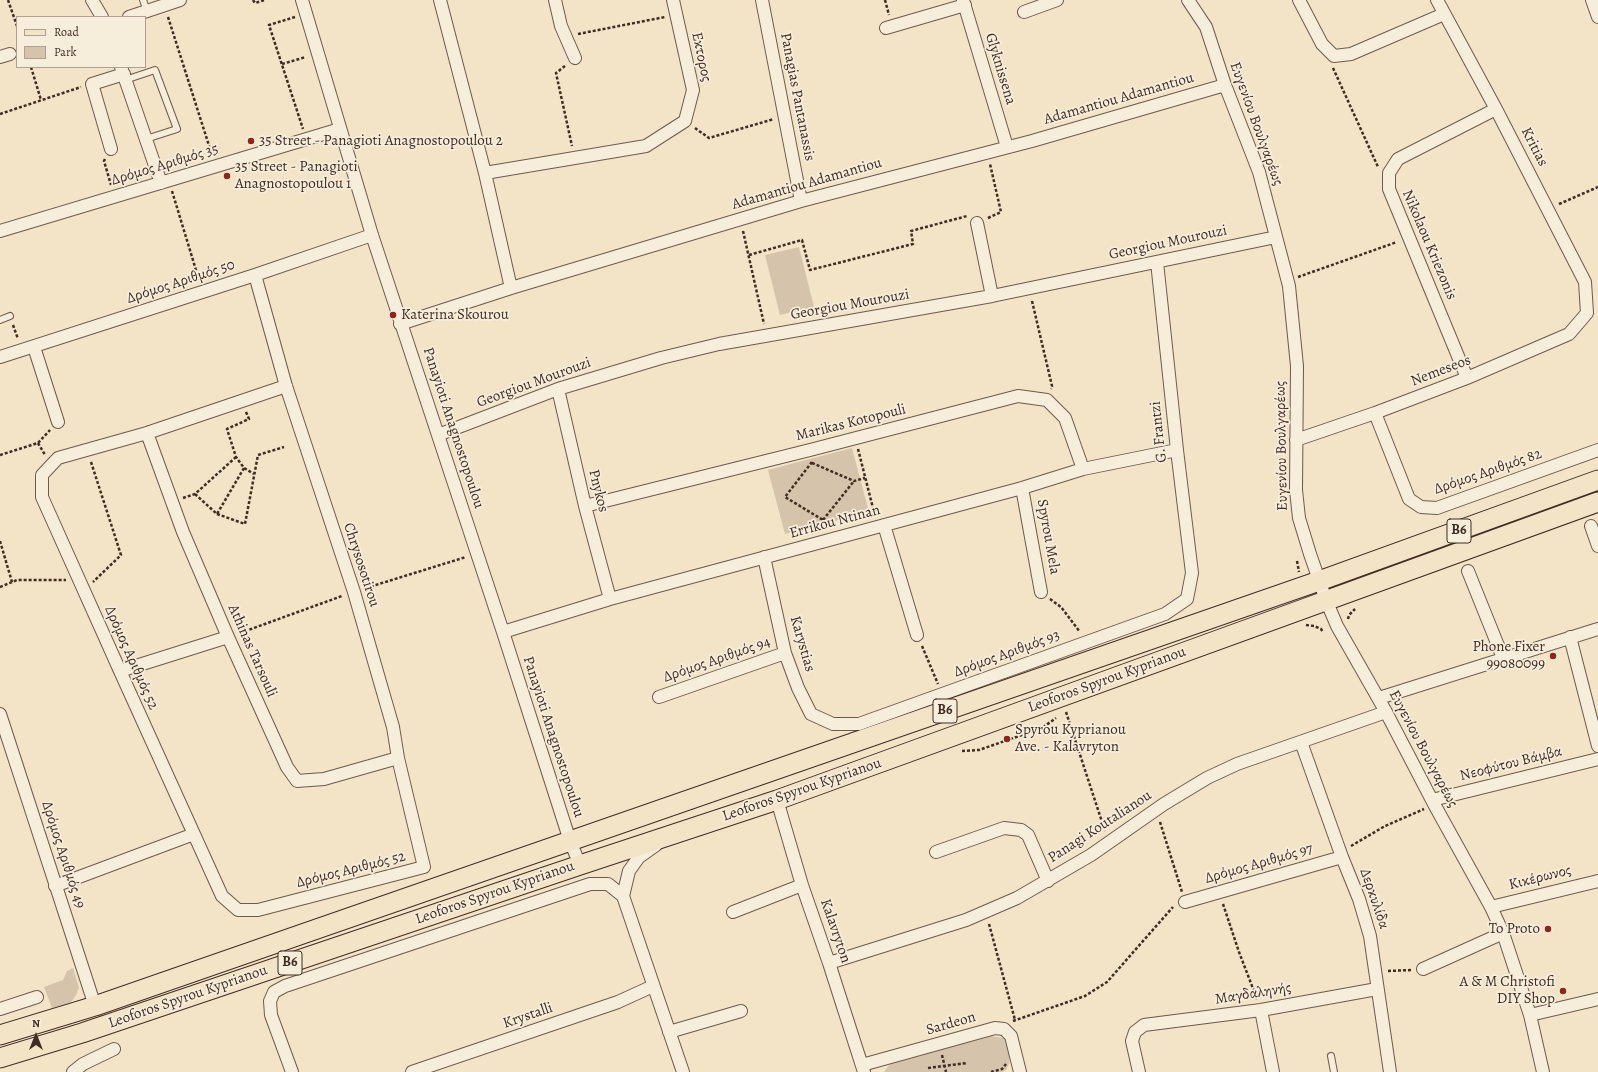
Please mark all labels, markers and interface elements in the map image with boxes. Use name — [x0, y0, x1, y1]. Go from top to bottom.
legend — [16, 16, 146, 68]
text: Road — [54, 24, 79, 40]
street label: Εκτορος — [687, 31, 715, 83]
street label: Panagias Pantanassis — [776, 31, 818, 163]
street label: Glyknissena — [981, 31, 1019, 107]
text: Park — [54, 44, 77, 60]
street label: Ευγενίου Βουλγαρέως — [1225, 60, 1287, 188]
street label: Adamantiou Adamantiou — [1042, 69, 1196, 129]
street label: Kritias — [1517, 124, 1551, 170]
place label: 35 Street - Panagioti Anagnostopoulou 2 — [259, 132, 503, 150]
marker: 35 Street - Panagioti Anagnostopoulou 2 — [246, 136, 256, 146]
street label: Δρόμος Αριθμός 35 — [109, 140, 221, 190]
street label: Adamantiou Adamantiou — [730, 154, 884, 214]
place label: 35 Street - Panagioti Anagnostopoulou 1 — [235, 158, 358, 193]
marker: 35 Street - Panagioti Anagnostopoulou 1 — [222, 171, 232, 181]
street label: Nikolaou Kriezonis — [1398, 187, 1460, 303]
street label: Georgiou Mourouzi — [1107, 222, 1229, 264]
street label: Δρόμος Αριθμός 50 — [125, 256, 237, 308]
street label: Georgiou Mourouzi — [789, 286, 911, 324]
place label: Katerina Skourou — [401, 306, 509, 324]
marker: Katerina Skourou — [388, 310, 398, 320]
street label: Panayioti Anagnostopoulou — [418, 345, 488, 511]
street label: Nemeseos — [1409, 351, 1473, 391]
street label: Georgiou Mourouzi — [474, 354, 594, 412]
street label: Ευγενίου Βουλγαρέως — [1272, 381, 1292, 511]
street label: G. Frantzi — [1147, 400, 1171, 464]
street label: Marikas Kotopouli — [794, 401, 908, 445]
street label: Δρόμος Αριθμός 82 — [1432, 445, 1544, 499]
street label: Pnykos — [584, 468, 612, 514]
street label: Spyrou Mela — [1033, 498, 1063, 576]
street label: Errikou Ntinan — [788, 501, 882, 543]
road number: B6 — [1447, 519, 1471, 543]
street label: Chrysosotirou — [339, 521, 383, 609]
street label: Athinas Tarsouli — [223, 602, 281, 700]
street label: Δρόμος Αριθμός 52 — [100, 603, 162, 713]
street label: Karystias — [785, 614, 819, 674]
street label: Δρόμος Αριθμός 93 — [952, 627, 1062, 681]
street label: Δρόμος Αριθμός 94 — [661, 633, 773, 687]
place label: Phone Fixer 99080099 — [1472, 638, 1545, 673]
street label: Leoforos Spyrou Kyprianou — [1026, 643, 1188, 717]
marker: Phone Fixer 99080099 — [1548, 651, 1558, 661]
street label: Panayioti Anagnostopoulou — [518, 654, 588, 820]
street label: Ευγενίου Βουλγαρέως — [1384, 687, 1462, 811]
road number: B6 — [933, 699, 957, 723]
place label: Spyrou Kyprianou Ave. - Kalavryton — [1015, 721, 1126, 756]
marker: Spyrou Kyprianou Ave. - Kalavryton — [1002, 734, 1012, 744]
street label: Νεοφύτου Βάμβα — [1458, 743, 1564, 785]
street label: Leoforos Spyrou Kyprianou — [720, 754, 884, 826]
street label: Panagi Koutalianou — [1045, 787, 1155, 867]
street label: Δρόμος Αριθμός 49 — [37, 799, 89, 911]
street label: Δρόμος Αριθμός 97 — [1203, 840, 1315, 888]
street label: Δρόμος Αριθμός 52 — [295, 848, 407, 892]
street label: Leoforos Spyrou Kyprianou — [413, 857, 577, 929]
street label: Κικέρωνος — [1507, 862, 1573, 894]
street label: Δερκυλίδα — [1355, 866, 1393, 932]
street label: Kalavryton — [816, 897, 854, 965]
place label: To Proto — [1489, 920, 1540, 938]
marker: To Proto — [1543, 924, 1553, 934]
road number: B6 — [278, 951, 302, 975]
street label: Leoforos Spyrou Kyprianou — [106, 961, 270, 1033]
place label: A & M Christofi DIY Shop — [1459, 973, 1555, 1008]
street label: Μαγδαληνής — [1214, 979, 1292, 1009]
marker: A & M Christofi DIY Shop — [1558, 986, 1568, 996]
street label: Krystalli — [501, 999, 555, 1033]
street label: Sardeon — [924, 1008, 978, 1040]
north arrow — [16, 1016, 56, 1056]
text: N — [32, 1016, 40, 1031]

